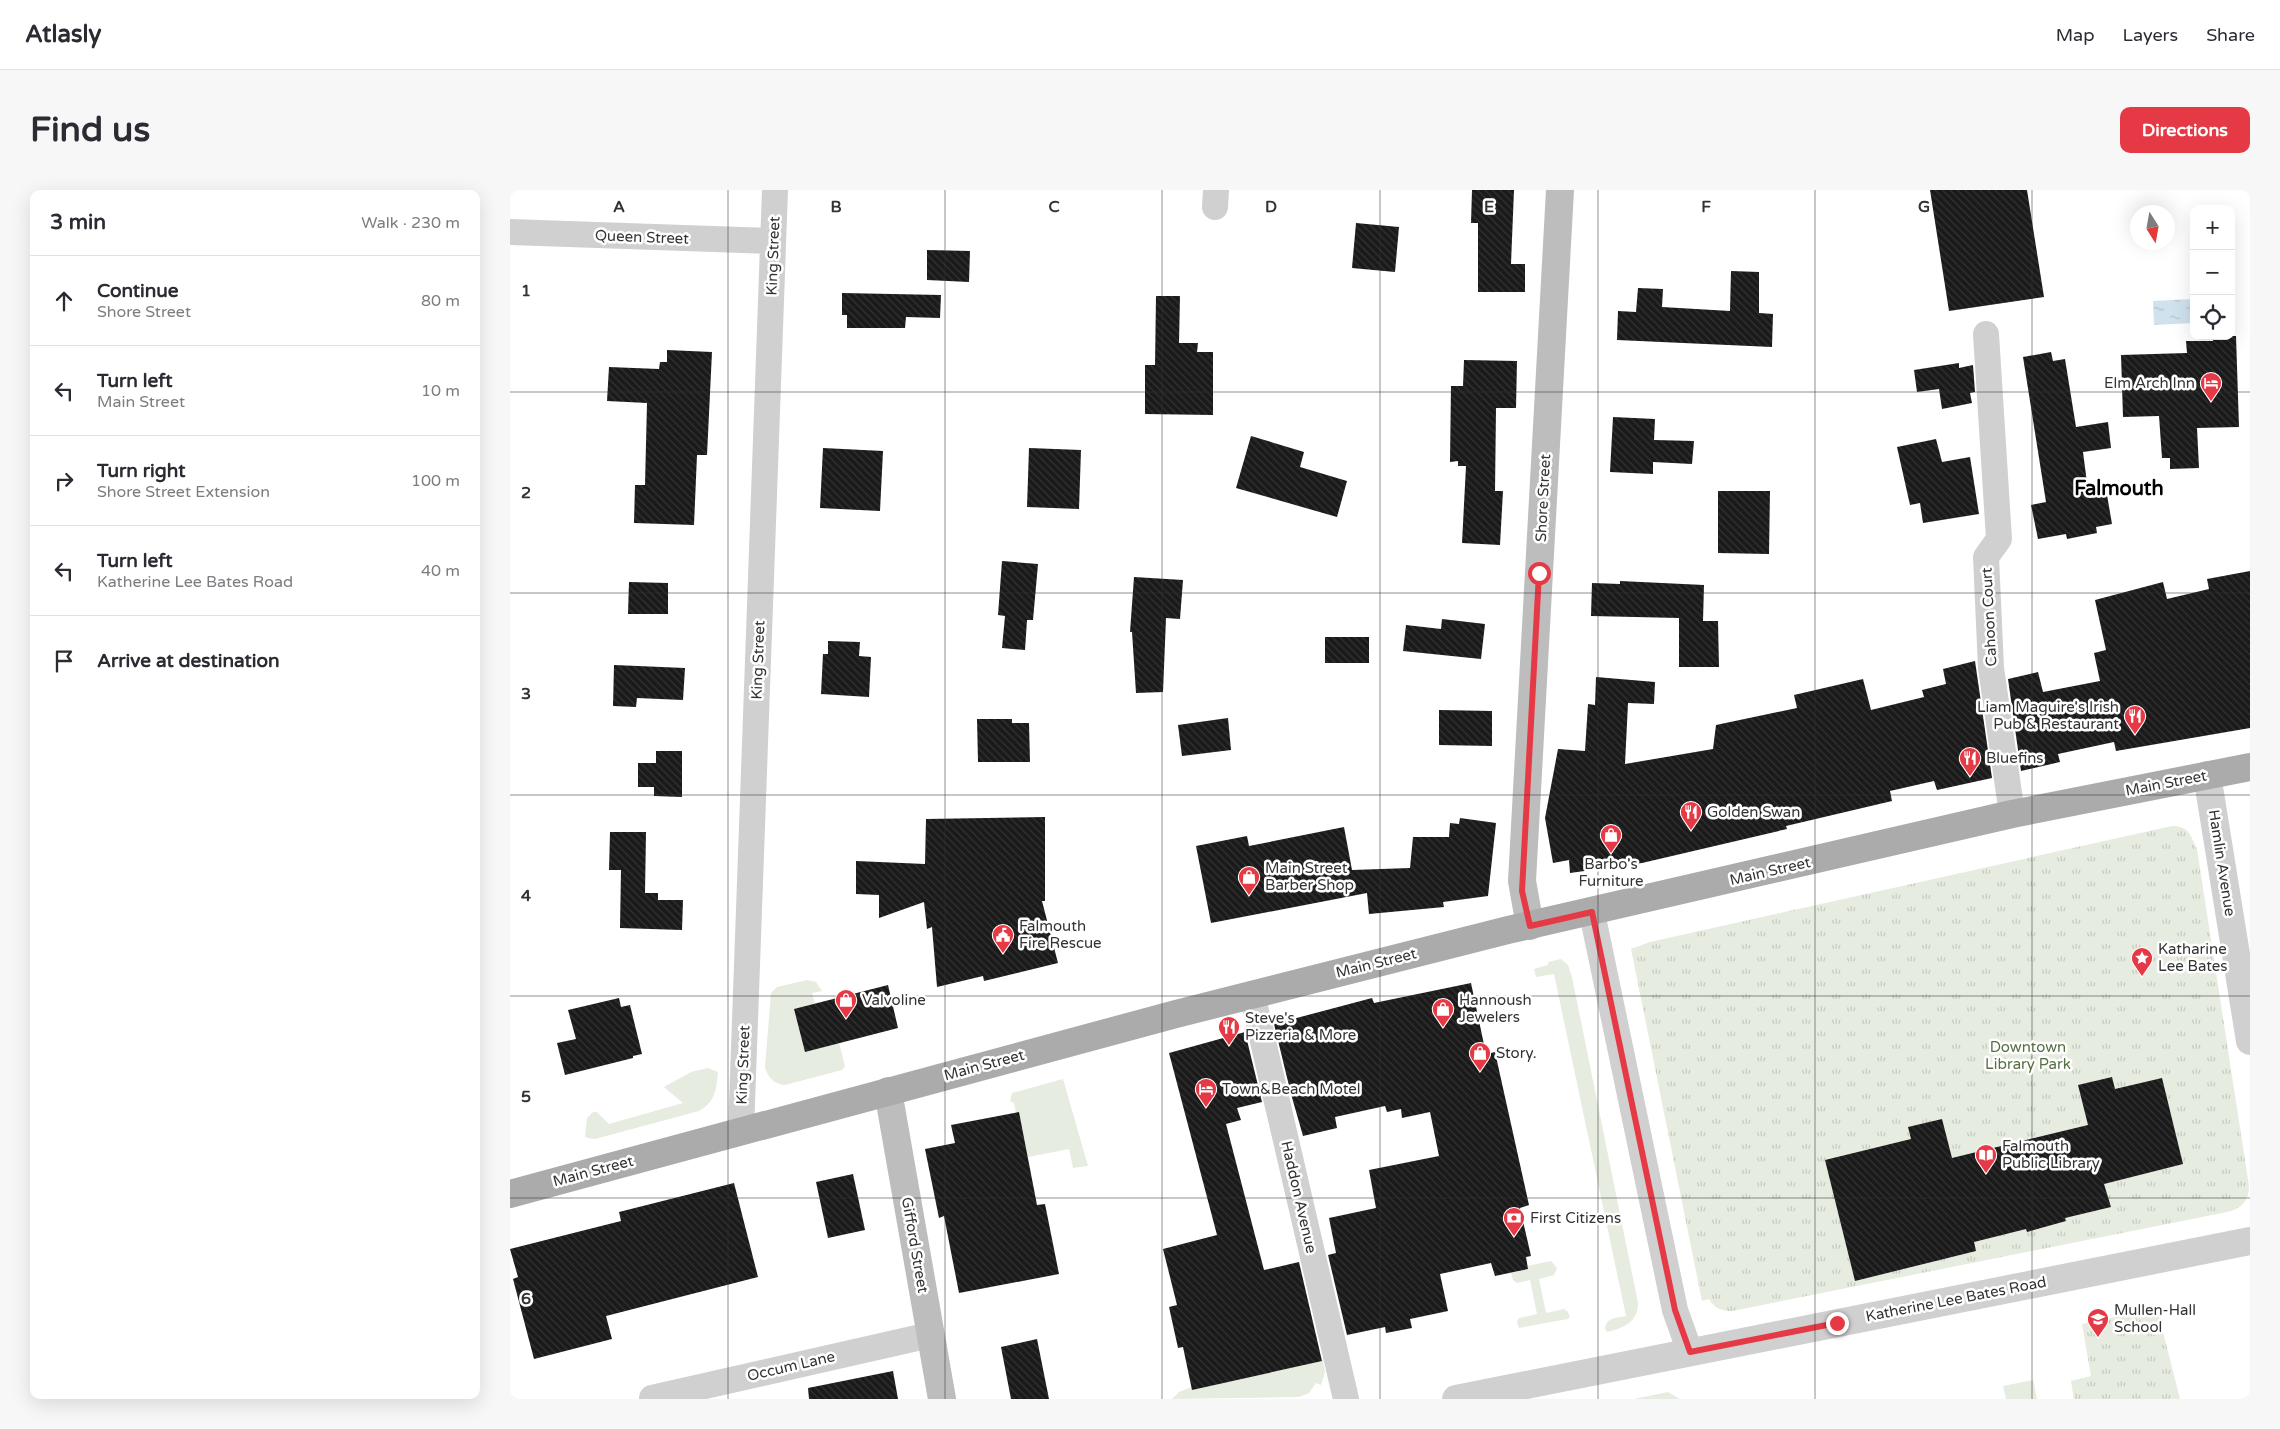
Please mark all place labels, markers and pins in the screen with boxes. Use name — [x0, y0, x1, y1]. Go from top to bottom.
hotel icon: Elm Arch Inn — [2199, 371, 2223, 402]
place label: Elm Arch Inn — [2104, 374, 2195, 392]
place label: Liam Maguire's Irish Pub & Restaurant — [1977, 698, 2119, 733]
restaurant icon: Liam Maguire's Irish Pub & Restaurant — [2123, 704, 2147, 735]
restaurant icon: Bluefins — [1958, 746, 1982, 777]
place label: Bluefins — [1986, 749, 2044, 767]
restaurant icon: Golden Swan — [1679, 800, 1703, 831]
place label: Golden Swan — [1707, 803, 1800, 821]
shop icon: Barbo's Furniture — [1599, 823, 1623, 854]
place label: Barbo's Furniture — [1578, 855, 1644, 890]
place label: Main Street Barber Shop — [1265, 859, 1354, 894]
shop icon: Main Street Barber Shop — [1237, 865, 1261, 896]
place label: Falmouth Fire Rescue — [1019, 917, 1102, 952]
public building icon: Falmouth Fire Rescue — [991, 923, 1015, 954]
place label: Katharine Lee Bates — [2158, 940, 2227, 975]
place icon: Katharine Lee Bates — [2130, 946, 2154, 977]
shop icon: Valvoline — [834, 988, 858, 1019]
place label: Valvoline — [862, 991, 926, 1009]
place label: Hannoush Jewelers — [1459, 991, 1532, 1026]
shop icon: Hannoush Jewelers — [1431, 997, 1455, 1028]
place label: Steve's Pizzeria & More — [1245, 1009, 1356, 1044]
restaurant icon: Steve's Pizzeria & More — [1217, 1015, 1241, 1046]
shop icon: Story. — [1468, 1041, 1492, 1072]
place label: Story. — [1496, 1044, 1537, 1062]
hotel icon: Town&Beach Motel — [1194, 1077, 1218, 1108]
place label: Town&Beach Motel — [1222, 1080, 1361, 1098]
place label: Falmouth Public Library — [2002, 1137, 2100, 1172]
library icon: Falmouth Public Library — [1974, 1143, 1998, 1174]
bank icon: First Citizens — [1502, 1206, 1526, 1237]
place label: First Citizens — [1530, 1209, 1621, 1227]
place label: Mullen-Hall School — [2114, 1301, 2196, 1336]
school or university icon: Mullen-Hall School — [2086, 1307, 2110, 1338]

